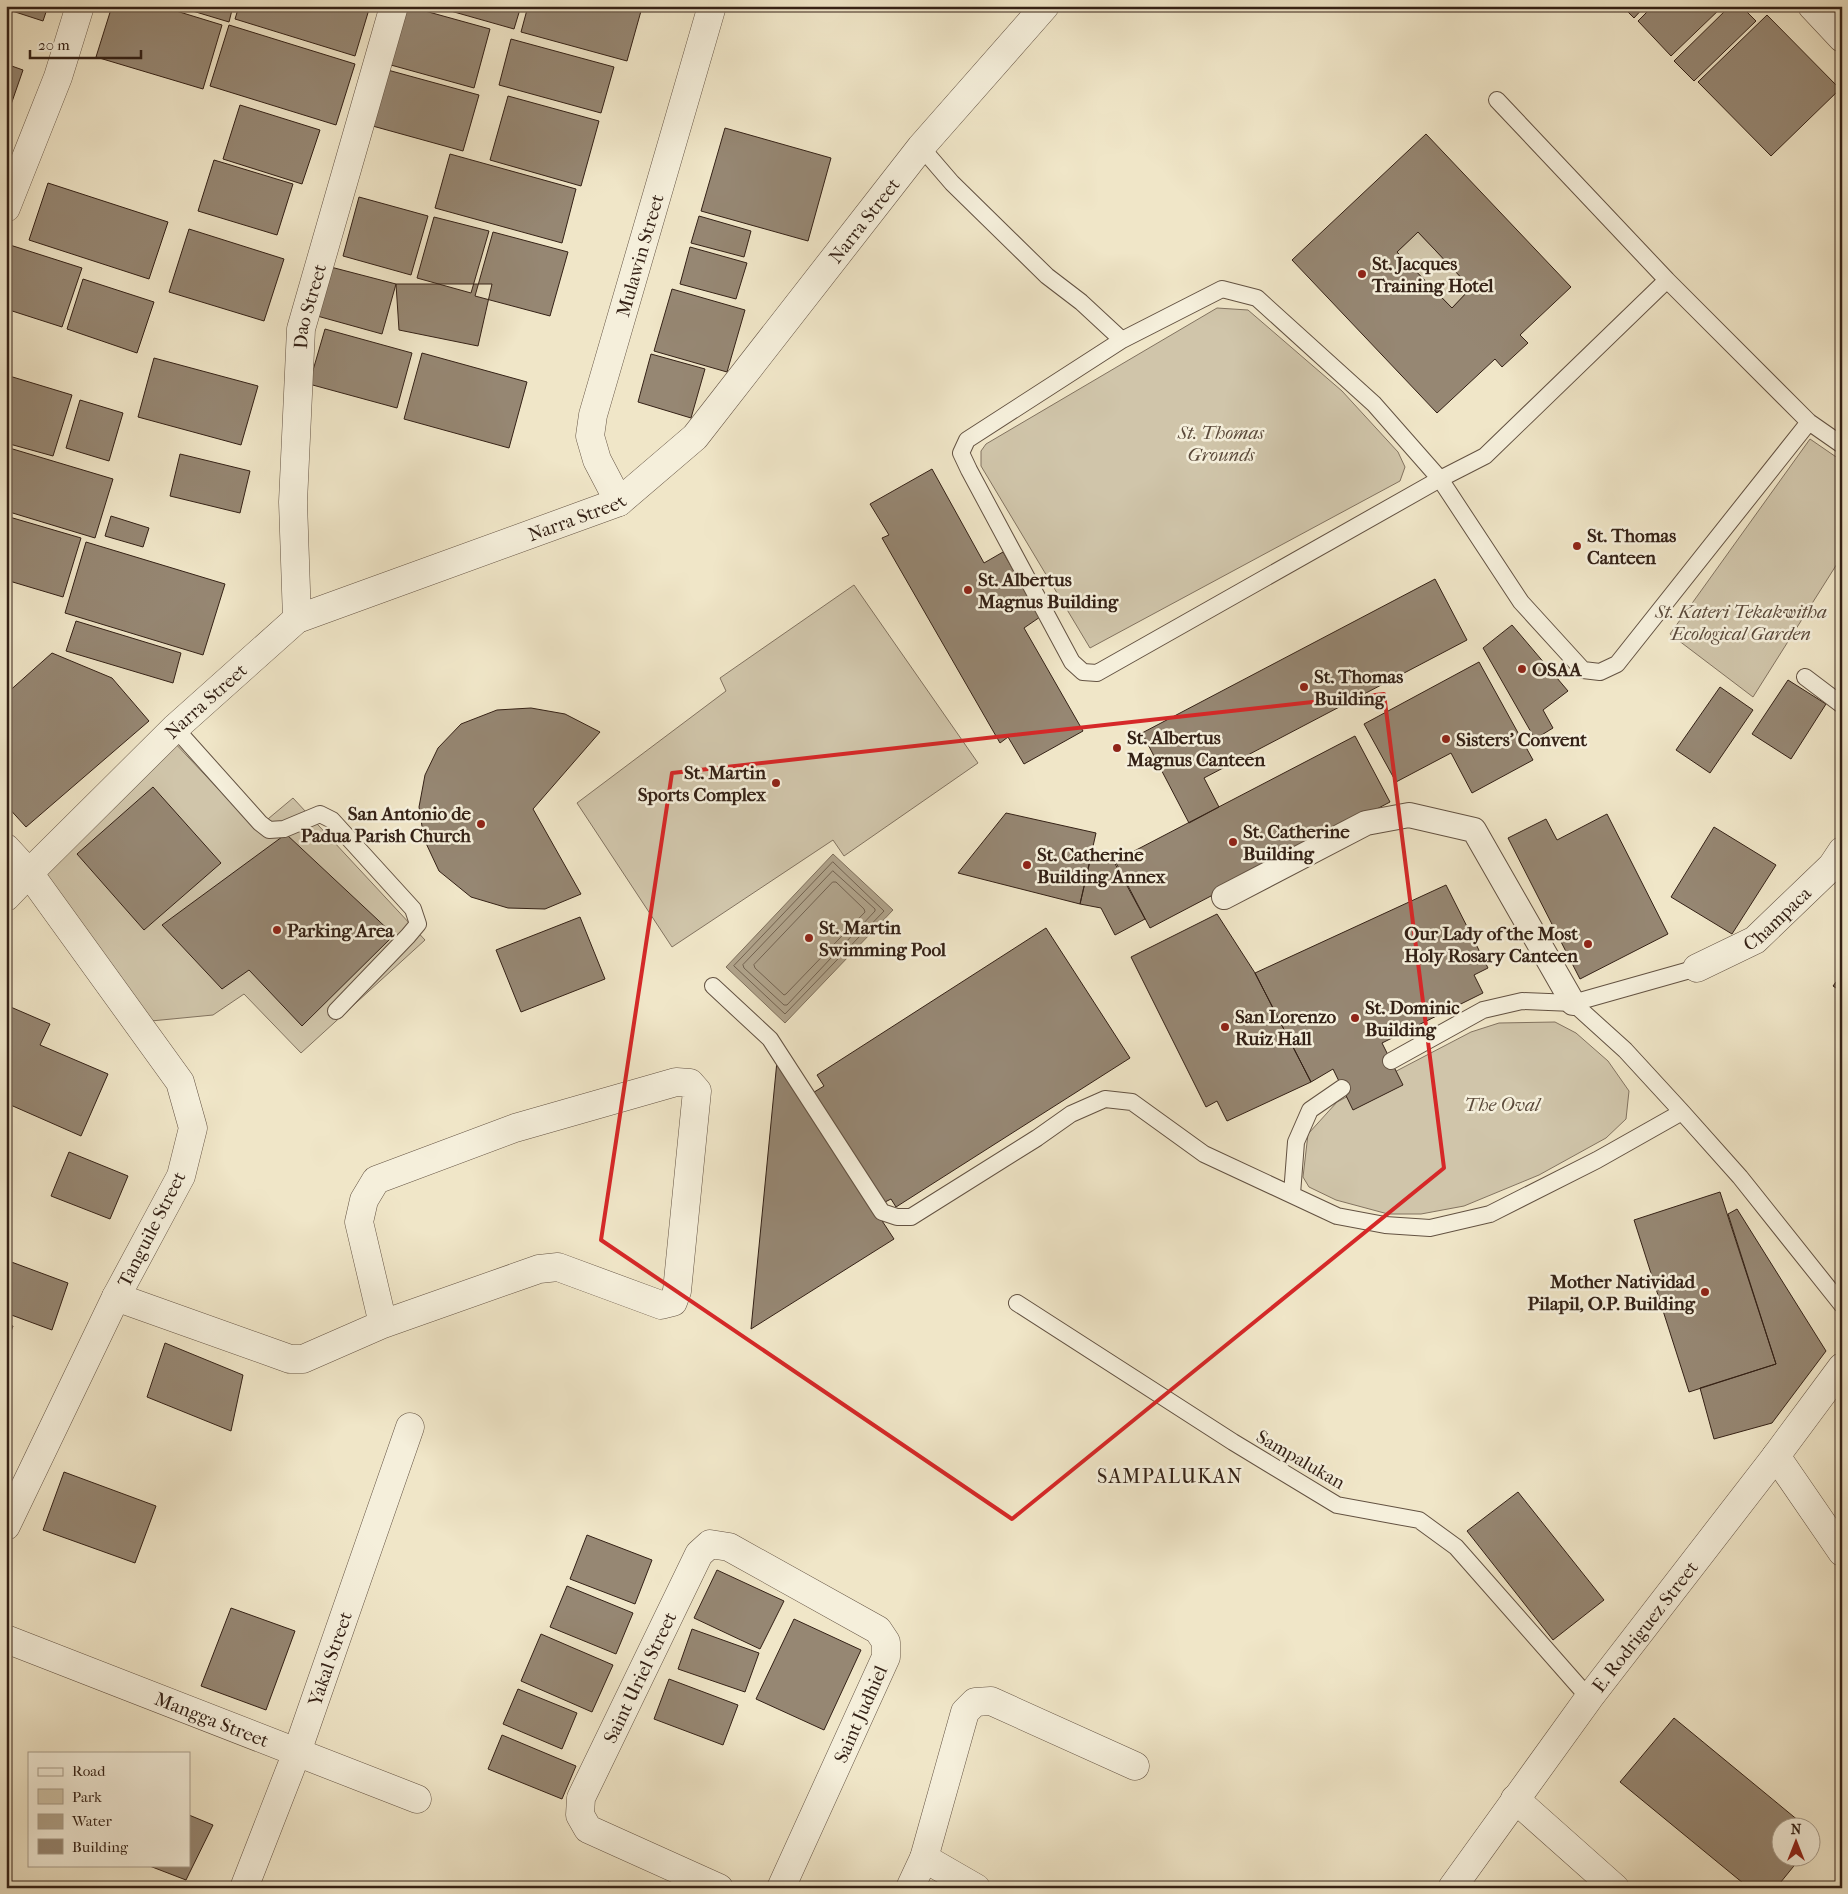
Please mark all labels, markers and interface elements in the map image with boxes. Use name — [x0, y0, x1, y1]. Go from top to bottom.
scale bar — [30, 28, 141, 60]
text: 20 m — [38, 36, 70, 54]
street label: Narra Street — [825, 174, 905, 268]
street label: Mulawin Street — [612, 191, 669, 319]
place label: St. Jacques Training Hotel — [1371, 253, 1494, 297]
street label: Dao Street — [290, 261, 331, 349]
marker: St. Jacques Training Hotel — [1356, 268, 1368, 280]
park label: St. Thomas Grounds — [1177, 422, 1265, 466]
street label: Narra Street — [525, 490, 631, 546]
place label: St. Thomas Canteen — [1587, 525, 1676, 569]
marker: St. Thomas Canteen — [1571, 540, 1583, 552]
place label: St. Albertus Magnus Building — [977, 569, 1119, 613]
marker: St. Albertus Magnus Building — [962, 584, 974, 596]
park label: St. Kateri Tekakwitha Ecological Garden — [1654, 601, 1827, 645]
street label: Narra Street — [161, 659, 252, 744]
place label: OSAA — [1532, 659, 1582, 681]
marker: OSAA — [1516, 663, 1528, 675]
place label: St. Thomas Building — [1314, 666, 1403, 710]
marker: St. Thomas Building — [1298, 681, 1310, 693]
place label: St. Albertus Magnus Canteen — [1126, 727, 1266, 771]
place label: Sisters' Convent — [1456, 729, 1587, 751]
marker: Sisters' Convent — [1440, 733, 1452, 745]
marker: St. Albertus Magnus Canteen — [1111, 742, 1123, 754]
place label: St. Martin Sports Complex — [638, 762, 767, 806]
marker: St. Martin Sports Complex — [770, 777, 782, 789]
place label: San Antonio de Padua Parish Church — [301, 803, 472, 847]
marker: San Antonio de Padua Parish Church — [475, 818, 487, 830]
place label: St. Catherine Building — [1243, 821, 1350, 865]
marker: St. Catherine Building — [1227, 836, 1239, 848]
place label: St. Catherine Building Annex — [1037, 844, 1167, 888]
marker: St. Catherine Building Annex — [1021, 859, 1033, 871]
street label: Champaca — [1740, 882, 1816, 956]
place label: St. Martin Swimming Pool — [819, 917, 947, 961]
place label: Parking Area — [287, 920, 395, 942]
place label: Our Lady of the Most Holy Rosary Canteen — [1404, 923, 1579, 967]
marker: Parking Area — [271, 924, 283, 936]
marker: St. Martin Swimming Pool — [803, 932, 815, 944]
marker: Our Lady of the Most Holy Rosary Canteen — [1582, 938, 1594, 950]
place label: St. Dominic Building — [1365, 997, 1460, 1041]
place label: San Lorenzo Ruiz Hall — [1235, 1006, 1337, 1050]
marker: St. Dominic Building — [1349, 1012, 1361, 1024]
marker: San Lorenzo Ruiz Hall — [1219, 1021, 1231, 1033]
park label: The Oval — [1464, 1094, 1542, 1116]
street label: Tanguile Street — [113, 1168, 191, 1291]
place label: Mother Natividad Pilapil, O.P. Building — [1528, 1271, 1696, 1315]
marker: Mother Natividad Pilapil, O.P. Building — [1699, 1286, 1711, 1298]
street label: Sampalukan — [1252, 1426, 1349, 1494]
district label: SAMPALUKAN — [1097, 1465, 1243, 1488]
street label: E. Rodriguez Street — [1588, 1557, 1703, 1697]
street label: Saint Uriel Street — [599, 1608, 681, 1747]
street label: Yakal Street — [304, 1609, 357, 1710]
street label: Saint Judhiel — [830, 1662, 892, 1767]
street label: Mangga Street — [151, 1688, 272, 1752]
legend — [28, 1752, 190, 1866]
text: Road — [72, 1762, 106, 1780]
text: Park — [72, 1788, 102, 1806]
text: Water — [71, 1812, 112, 1830]
north arrow — [1770, 1816, 1820, 1866]
text: N — [1791, 1821, 1802, 1838]
text: Building — [72, 1838, 129, 1856]

